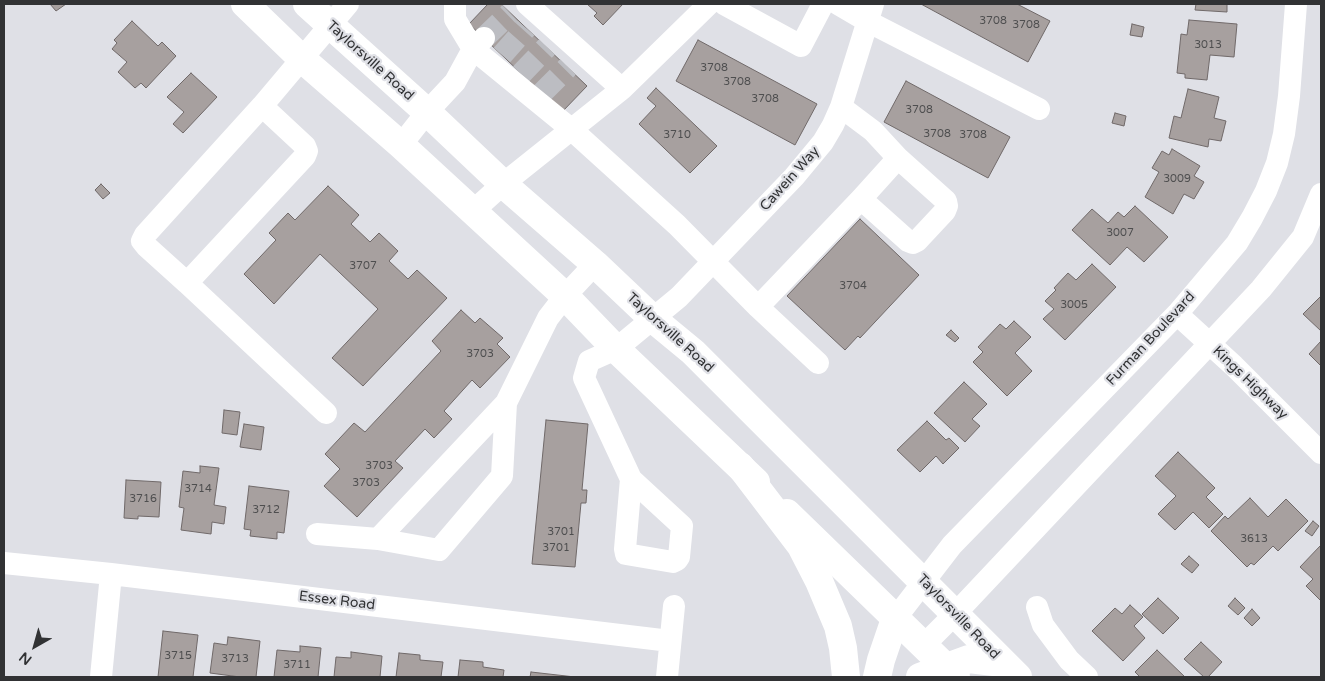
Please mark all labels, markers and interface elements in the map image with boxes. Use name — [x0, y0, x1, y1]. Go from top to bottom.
house number: 3708 — [979, 14, 1007, 28]
street label: Taylorsville Road — [323, 18, 417, 104]
house number: 3708 — [1012, 18, 1040, 32]
house number: 3013 — [1194, 38, 1222, 52]
house number: 3708 — [700, 61, 728, 75]
house number: 3708 — [723, 75, 751, 89]
house number: 3708 — [751, 92, 779, 106]
house number: 3708 — [905, 103, 933, 117]
house number: 3708 — [923, 127, 951, 141]
house number: 3710 — [663, 128, 691, 142]
house number: 3708 — [959, 128, 987, 142]
street label: Cawein Way — [757, 143, 823, 215]
house number: 3009 — [1163, 172, 1191, 186]
house number: 3007 — [1106, 226, 1134, 240]
house number: 3707 — [349, 259, 377, 273]
house number: 3704 — [839, 279, 867, 293]
street label: Furman Boulevard — [1103, 289, 1199, 389]
street label: Taylorsville Road — [623, 290, 717, 376]
house number: 3005 — [1060, 298, 1088, 312]
street label: Kings Highway — [1209, 343, 1291, 423]
house number: 3703 — [466, 347, 494, 361]
house number: 3703 — [365, 459, 393, 473]
house number: 3703 — [352, 476, 380, 490]
house number: 3714 — [184, 482, 212, 496]
house number: 3716 — [129, 492, 157, 506]
house number: 3712 — [252, 503, 280, 517]
house number: 3701 — [547, 525, 575, 539]
house number: 3613 — [1240, 532, 1268, 546]
house number: 3701 — [542, 541, 570, 555]
street label: Taylorsville Road — [913, 571, 1003, 663]
street label: Essex Road — [298, 588, 376, 614]
north arrow — [10, 621, 60, 671]
text: N — [16, 648, 35, 668]
house number: 3715 — [164, 649, 192, 663]
house number: 3713 — [221, 652, 249, 666]
house number: 3711 — [283, 658, 311, 672]

